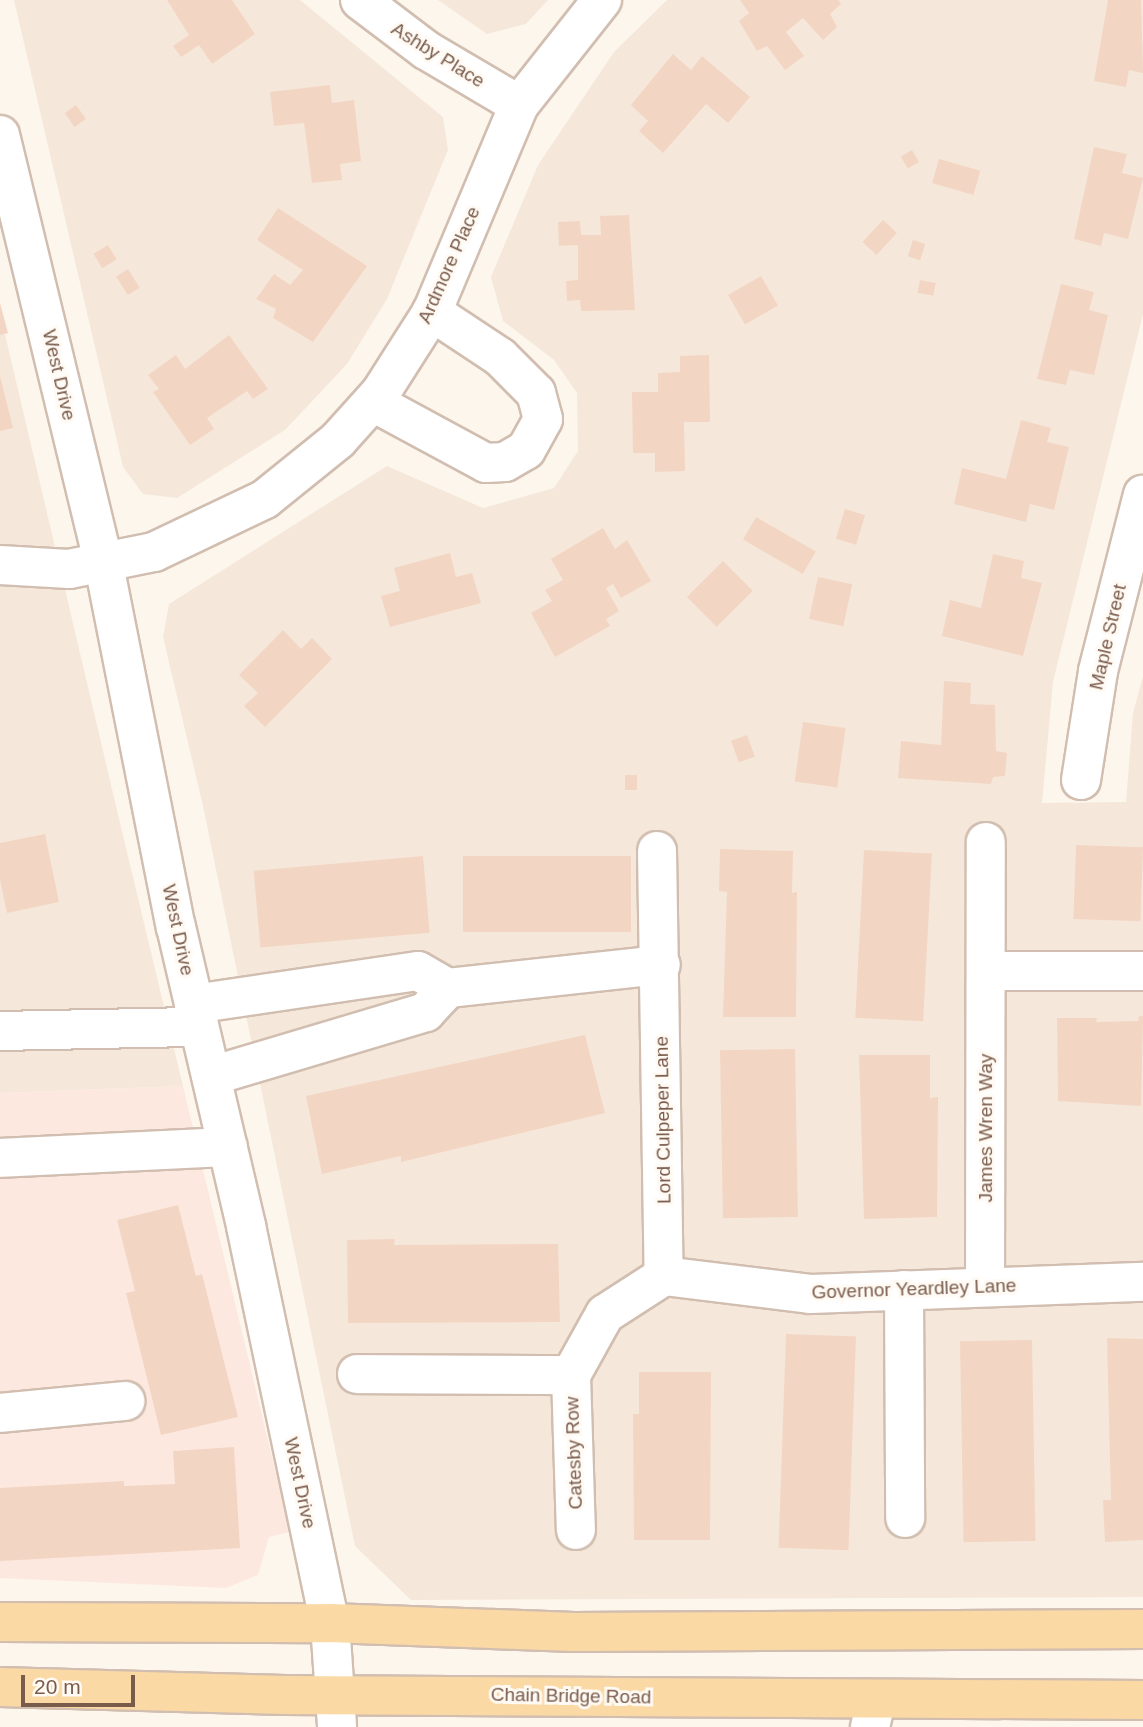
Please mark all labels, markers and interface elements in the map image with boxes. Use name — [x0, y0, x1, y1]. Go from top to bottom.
street label: Ashby Place — [387, 17, 489, 93]
street label: Ardmore Place — [413, 203, 485, 327]
street label: West Drive — [37, 327, 81, 423]
street label: Maple Street — [1085, 582, 1131, 692]
street label: West Drive — [157, 882, 199, 978]
street label: Lord Culpeper Lane — [650, 1036, 676, 1204]
street label: James Wren Way — [975, 1054, 997, 1202]
street label: Governor Yeardley Lane — [811, 1274, 1017, 1304]
street label: Catesby Row — [561, 1396, 587, 1510]
street label: West Drive — [279, 1435, 321, 1531]
scale bar — [24, 1660, 138, 1704]
text: 20 m — [34, 1675, 81, 1698]
street label: Chain Bridge Road — [491, 1683, 651, 1709]

